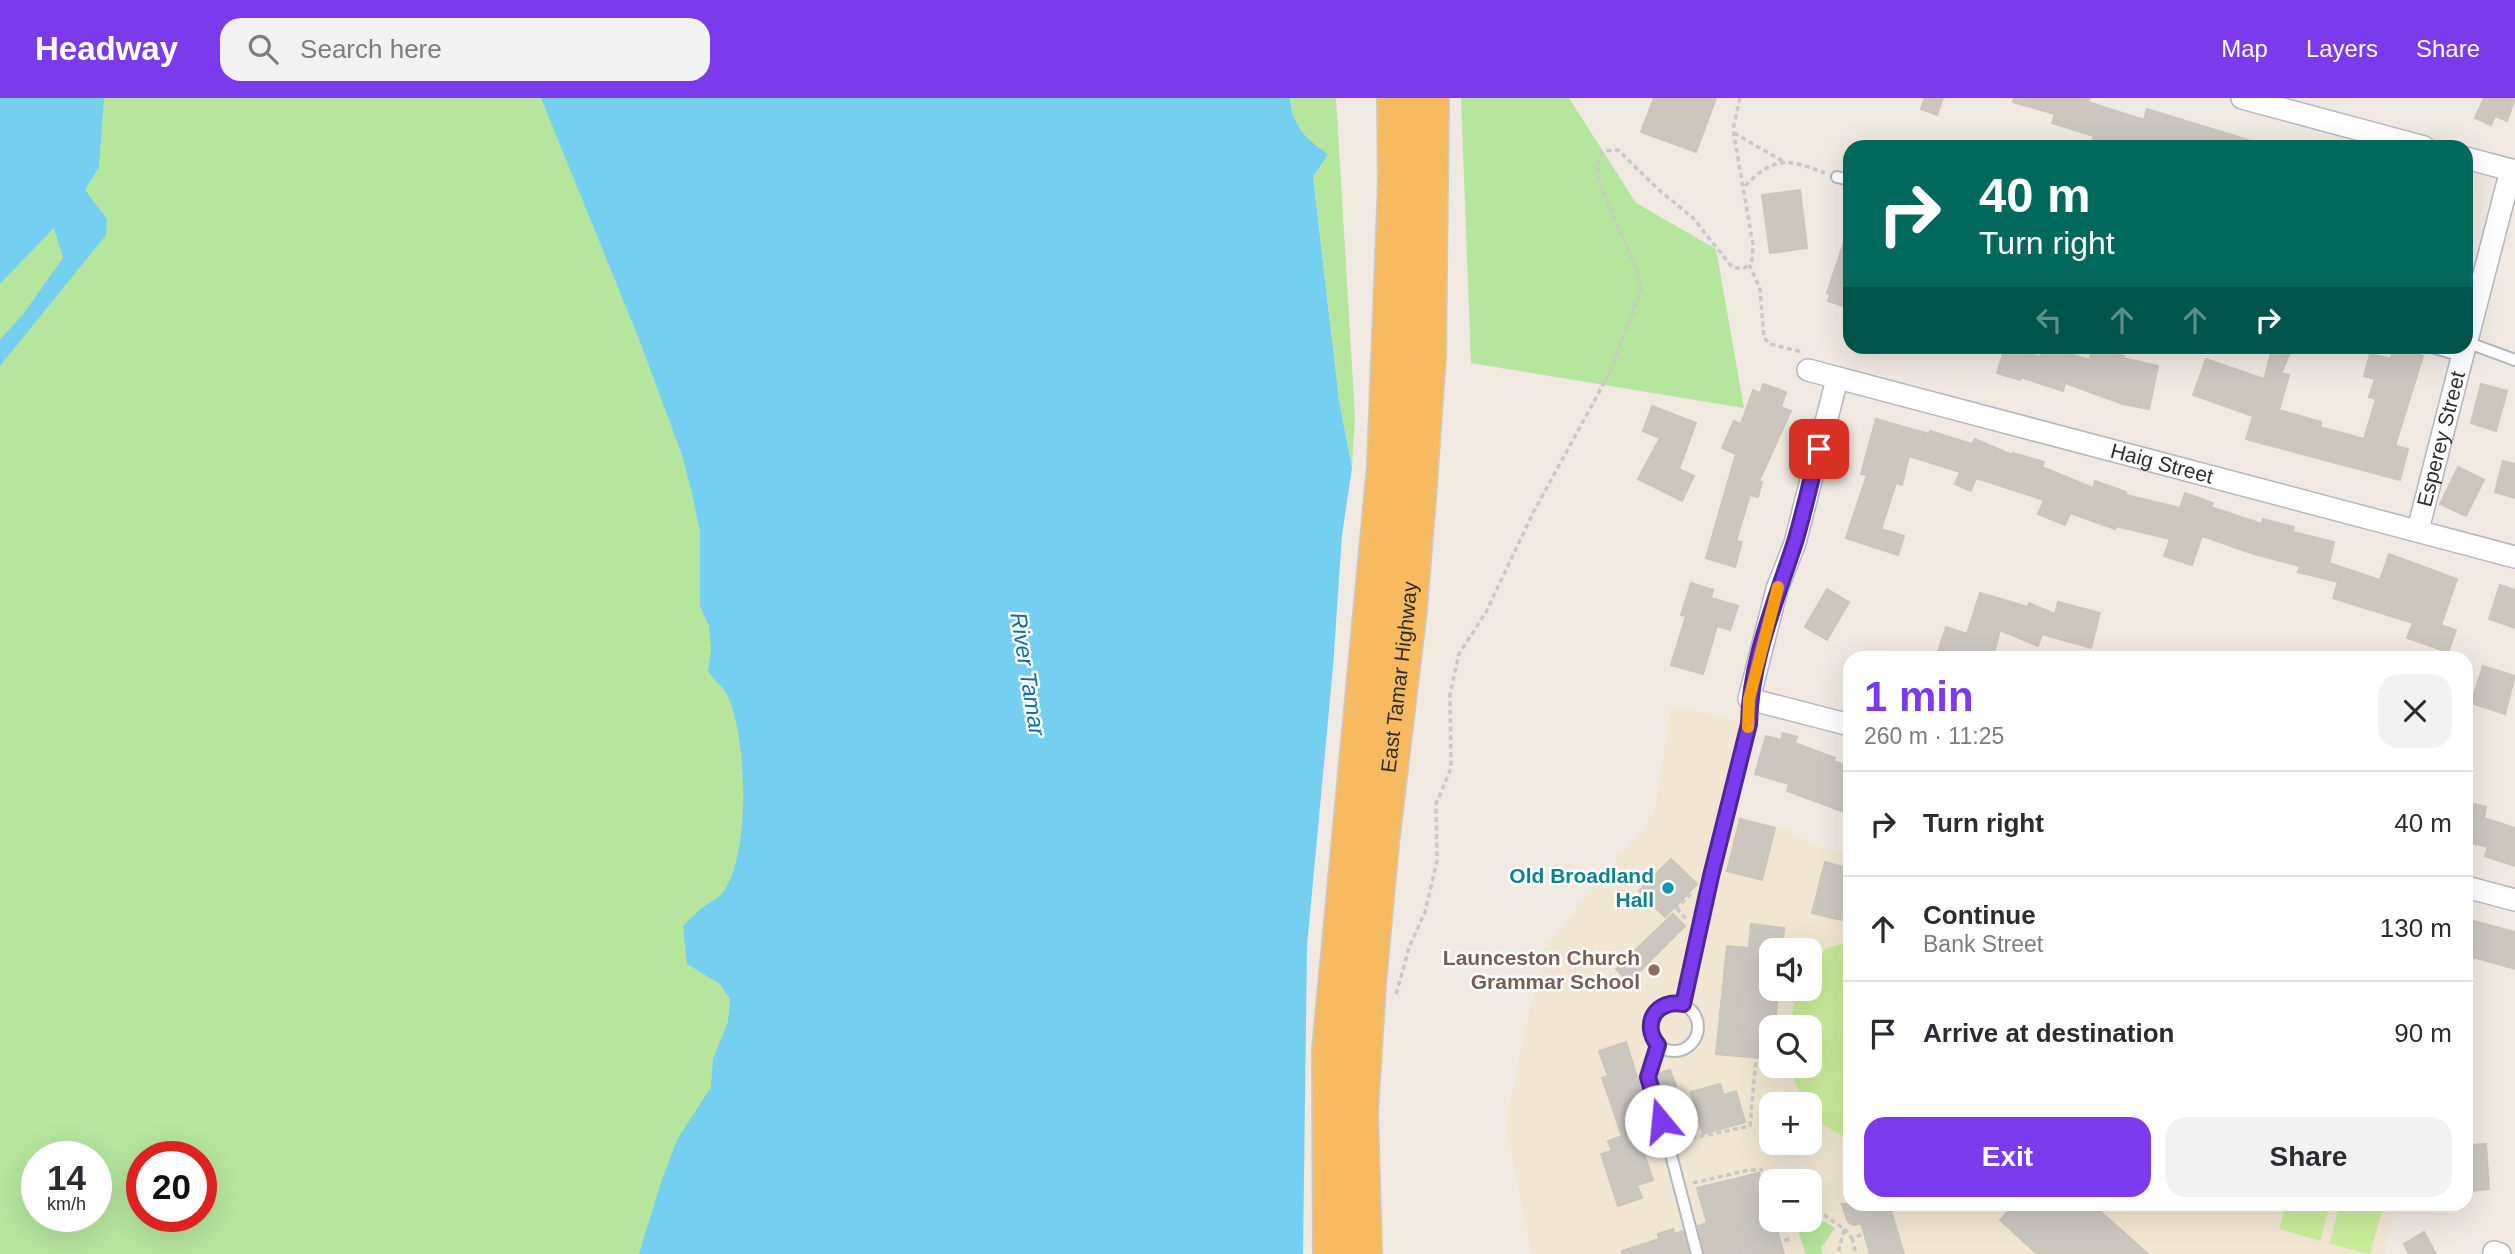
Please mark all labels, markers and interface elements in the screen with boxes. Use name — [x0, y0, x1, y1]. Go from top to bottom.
search box — [220, 18, 710, 81]
text: Headway — [35, 30, 178, 67]
icon: search — [244, 30, 282, 68]
text: Search here — [300, 34, 442, 64]
text: Map — [2221, 35, 2268, 62]
text: Layers — [2306, 35, 2378, 62]
text: Share — [2416, 35, 2480, 62]
icon: right — [1864, 168, 1955, 259]
text: 40 m — [1979, 168, 2091, 222]
text: Turn right — [1979, 225, 2115, 261]
icon: left — [2030, 301, 2068, 339]
icon: ahead — [2103, 301, 2141, 339]
icon: ahead — [2176, 301, 2214, 339]
icon: right — [2249, 301, 2287, 339]
street label: Esperey Street — [2412, 368, 2469, 509]
pin — [1789, 419, 1849, 479]
icon: arrive — [1800, 430, 1838, 468]
street label: Haig Street — [2108, 439, 2216, 488]
street label: East Tamar Highway — [1376, 580, 1421, 774]
water label: River Tamar — [1005, 611, 1051, 739]
text: 1 min — [1864, 673, 1974, 720]
button: close — [2378, 674, 2452, 748]
text: 260 m · 11:25 — [1864, 723, 2004, 749]
icon: right — [1864, 805, 1902, 843]
text: Turn right — [1923, 808, 2044, 838]
text: 40 m — [2394, 808, 2452, 838]
place label: Old Broadland Hall — [1509, 864, 1654, 911]
marker: Old Broadland Hall — [1660, 880, 1676, 896]
text: Continue — [1923, 900, 2036, 930]
icon: ahead — [1864, 910, 1902, 948]
text: 130 m — [2380, 913, 2452, 943]
text: Bank Street — [1923, 931, 2043, 957]
map controls — [1759, 938, 1822, 1232]
button: sound — [1759, 938, 1822, 1001]
place label: Launceston Church Grammar School — [1443, 946, 1640, 993]
marker: Launceston Church Grammar School — [1646, 962, 1662, 978]
button: search — [1759, 1015, 1822, 1078]
icon: arrive — [1864, 1015, 1902, 1053]
text: Arrive at destination — [1923, 1018, 2174, 1048]
text: 90 m — [2394, 1018, 2452, 1048]
position arrow — [1624, 1084, 1698, 1158]
button: + — [1759, 1092, 1822, 1155]
button: Exit — [1864, 1117, 2151, 1197]
button: Share — [2165, 1117, 2452, 1197]
speed limit sign: 20 — [126, 1141, 217, 1232]
text: 14 — [47, 1158, 86, 1197]
button: − — [1759, 1169, 1822, 1232]
text: km/h — [47, 1194, 86, 1214]

